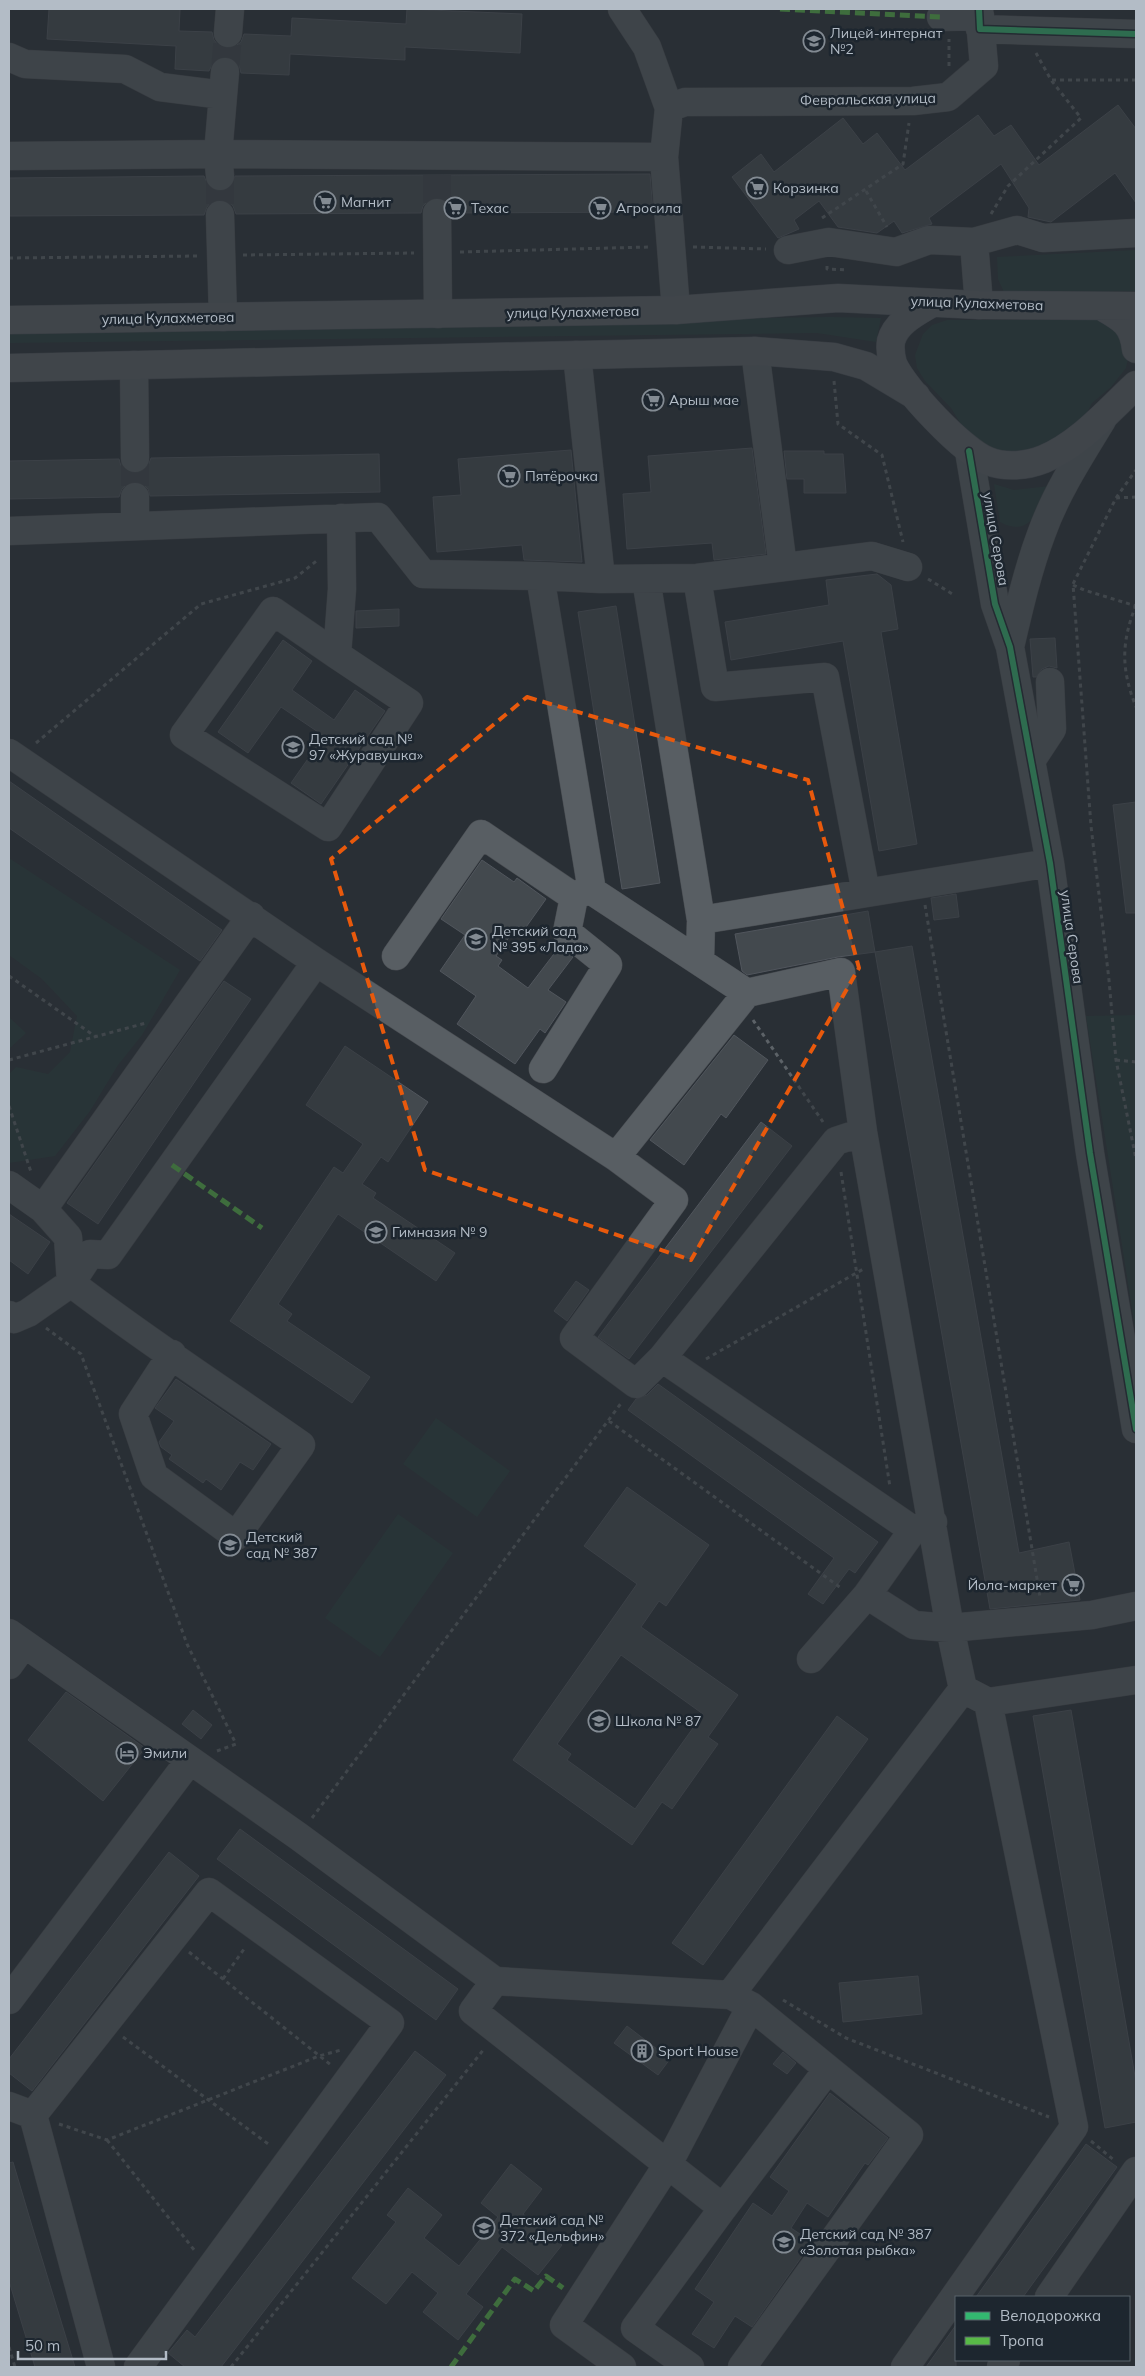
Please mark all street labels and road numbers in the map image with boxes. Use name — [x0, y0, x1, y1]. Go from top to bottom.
street label: Февральская улица — [800, 89, 936, 109]
street label: улица Кулахметова — [910, 292, 1044, 314]
street label: улица Кулахметова — [506, 302, 640, 322]
street label: улица Кулахметова — [101, 308, 235, 328]
street label: улица Серова — [979, 491, 1013, 587]
street label: улица Серова — [1056, 889, 1088, 985]

